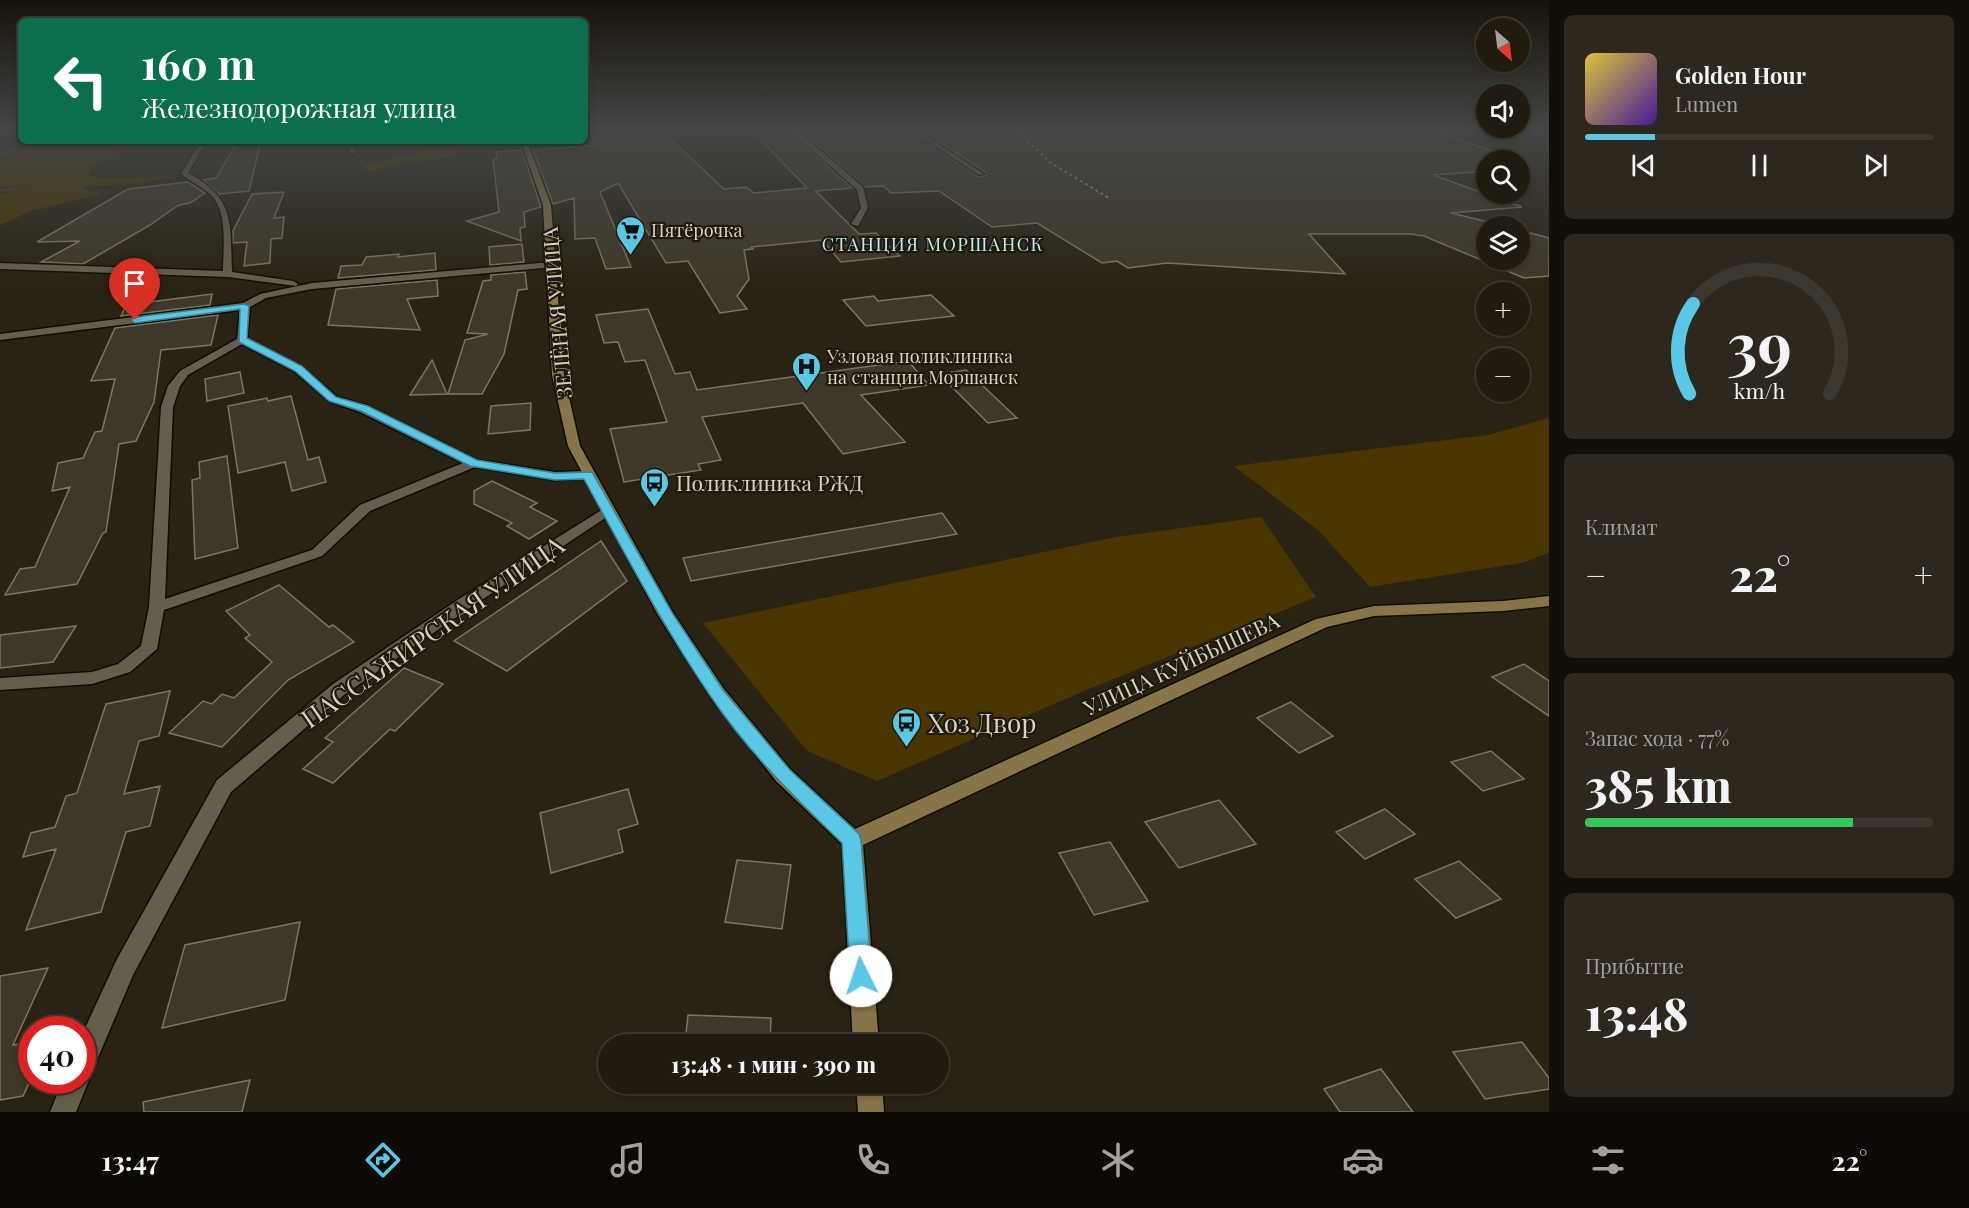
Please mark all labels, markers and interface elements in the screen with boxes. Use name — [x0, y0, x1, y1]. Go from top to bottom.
north arrow — [1476, 18, 1530, 72]
map controls — [1476, 18, 1530, 402]
text: 160 m — [141, 35, 256, 91]
icon: left — [42, 42, 120, 120]
text: Golden Hour — [1675, 60, 1806, 90]
button: sound — [1476, 84, 1530, 138]
text: Железнодорожная улица — [141, 89, 457, 125]
text: Lumen — [1675, 90, 1738, 117]
icon: previous — [1627, 149, 1660, 182]
icon: pause — [1743, 149, 1776, 182]
icon: next — [1859, 149, 1892, 182]
button: search — [1476, 150, 1530, 204]
supermarket icon: Пятёрочка — [614, 214, 646, 256]
button: layers — [1476, 216, 1530, 270]
place label: Пятёрочка — [651, 218, 742, 242]
street label: ЗЕЛЁНАЯ УЛИЦА — [535, 225, 577, 400]
district label: СТАНЦИЯ МОРШАНСК — [822, 232, 1044, 256]
pin — [109, 258, 160, 320]
icon: arrive — [118, 267, 151, 300]
button: + — [1476, 282, 1530, 336]
text: 39 — [1727, 300, 1791, 384]
place label: Узловая поликлиника на станции Моршанск — [826, 344, 1018, 389]
button: − — [1476, 348, 1530, 402]
hospital icon: Узловая поликлиника на станции Моршанск — [790, 350, 822, 392]
text: km/h — [1733, 376, 1785, 404]
bus stop icon: Поликлиника РЖД — [639, 466, 671, 508]
place label: Поликлиника РЖД — [676, 468, 863, 496]
text: Климат — [1585, 513, 1658, 540]
street label: ПАССАЖИРСКАЯ УЛИЦА — [294, 526, 571, 735]
text: 22° — [1730, 543, 1790, 603]
text: − — [1585, 552, 1606, 596]
text: + — [1914, 552, 1933, 596]
street label: УЛИЦА КУЙБЫШЕВА — [1078, 605, 1284, 721]
place label: Хоз.Двор — [928, 705, 1036, 740]
bus stop icon: Хоз.Двор — [891, 706, 923, 748]
text: Запас хода · 77% — [1585, 724, 1729, 751]
text: 385 km — [1585, 754, 1732, 814]
position arrow — [829, 944, 893, 1008]
text: Прибытие — [1585, 952, 1684, 979]
text: 13:48 — [1585, 982, 1688, 1042]
speed limit sign: 40 — [18, 1016, 96, 1094]
text: 13:48 · 1 мин · 390 m — [671, 1049, 876, 1079]
icon: directions — [362, 1139, 404, 1181]
icon: music — [607, 1139, 649, 1181]
icon: phone — [852, 1139, 894, 1181]
icon: climate — [1097, 1139, 1139, 1181]
icon: car — [1342, 1139, 1384, 1181]
icon: filters — [1587, 1139, 1629, 1181]
text: 13:47 — [101, 1142, 159, 1178]
text: 22° — [1832, 1142, 1867, 1178]

